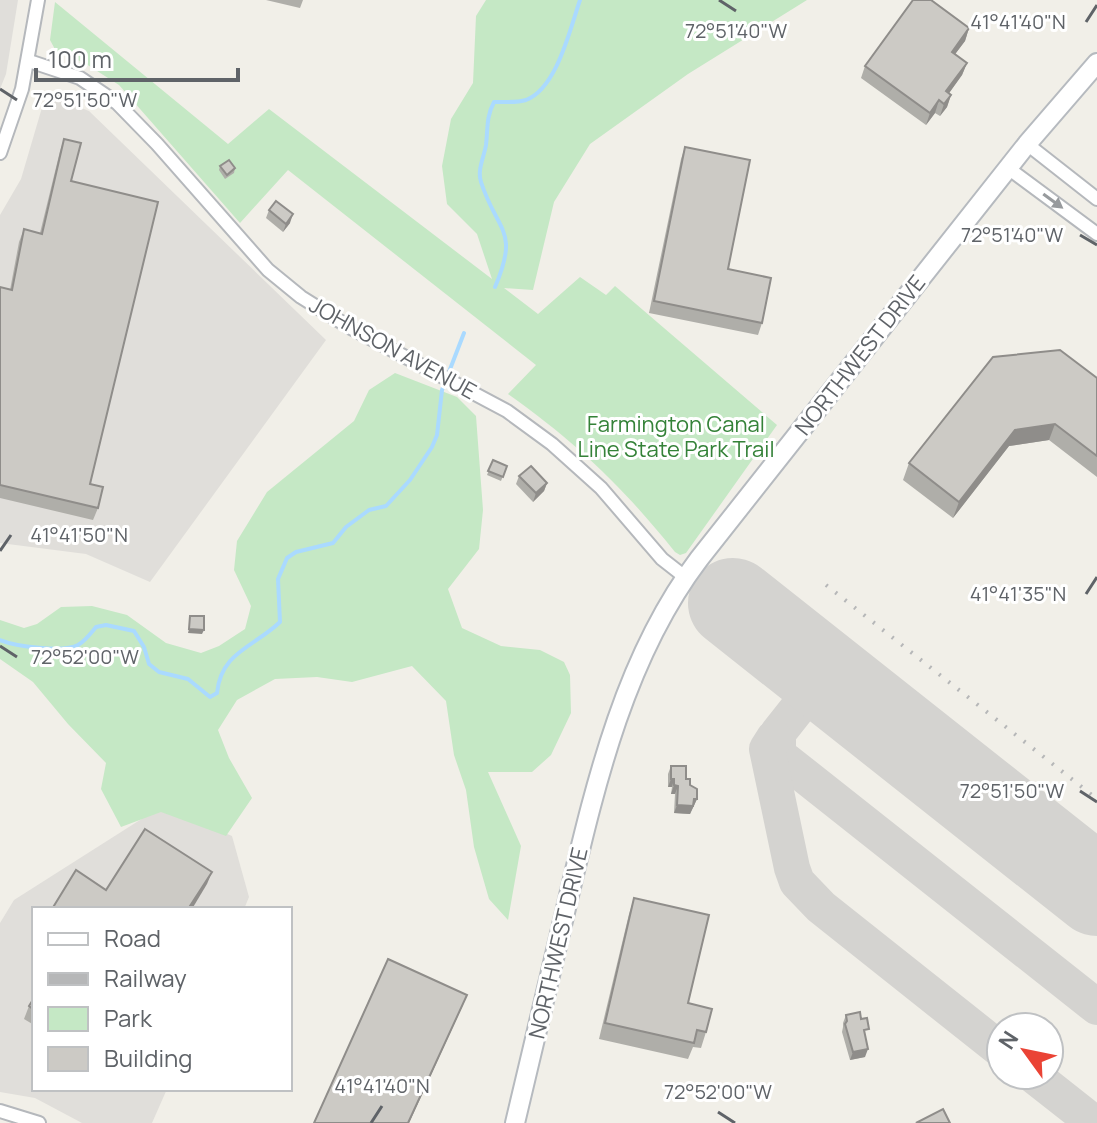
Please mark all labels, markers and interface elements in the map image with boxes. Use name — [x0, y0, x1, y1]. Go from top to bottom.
text: 41°41'40"N — [970, 8, 1066, 35]
text: 72°51'40"W — [685, 17, 787, 44]
scale bar — [36, 32, 238, 82]
text: 100 m — [48, 42, 112, 75]
text: 72°51'50"W — [33, 86, 137, 113]
one-way arrow — [1042, 193, 1063, 208]
text: 72°51'40"W — [961, 221, 1063, 248]
street label: NORTHWEST DRIVE — [788, 269, 932, 441]
street label: JOHNSON AVENUE — [304, 290, 482, 406]
park label: Farmington Canal Line State Park Trail — [577, 409, 775, 464]
text: 41°41'50"N — [30, 521, 128, 548]
text: 41°41'35"N — [970, 580, 1066, 607]
text: 72°52'00"W — [31, 643, 139, 670]
text: 72°51'50"W — [960, 777, 1064, 804]
street label: NORTHWEST DRIVE — [521, 844, 595, 1042]
legend — [32, 907, 292, 1091]
text: Road — [104, 921, 161, 954]
text: Railway — [104, 961, 187, 994]
text: Park — [104, 1001, 153, 1034]
north arrow — [985, 1011, 1065, 1091]
text: N — [991, 1025, 1025, 1055]
text: Building — [104, 1041, 192, 1074]
text: 41°41'40"N — [334, 1072, 430, 1099]
text: 72°52'00"W — [664, 1078, 772, 1105]

